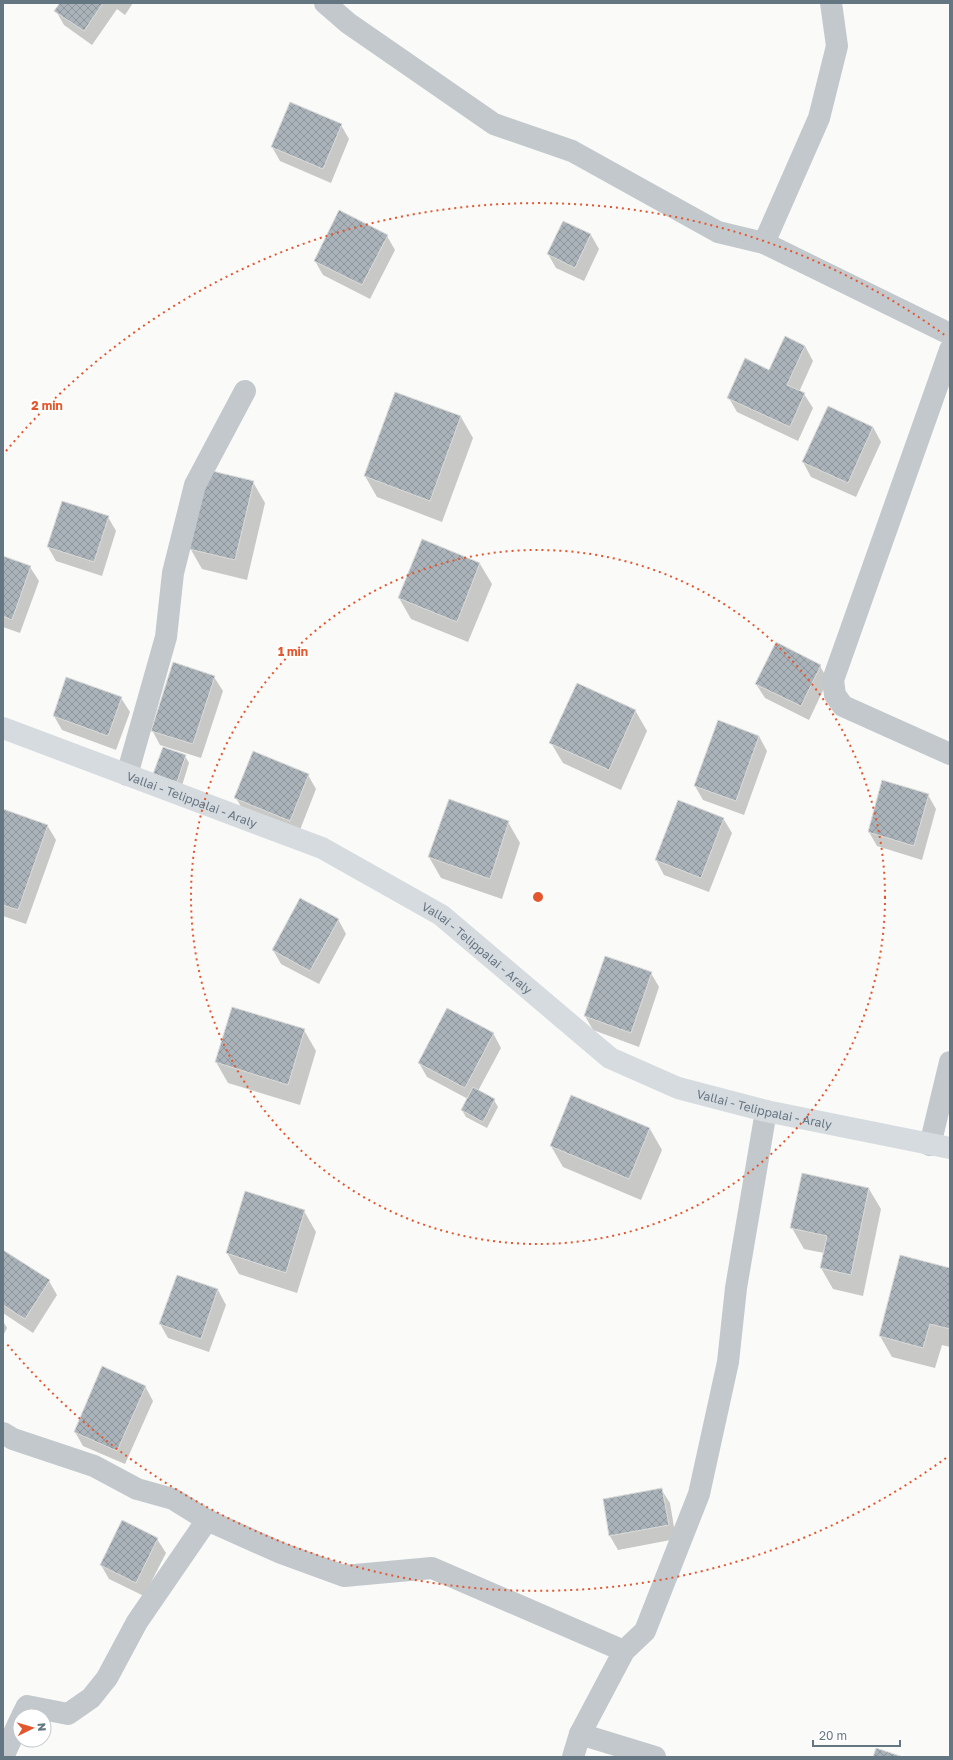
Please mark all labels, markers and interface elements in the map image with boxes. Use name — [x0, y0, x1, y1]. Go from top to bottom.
text: 2 min — [31, 398, 63, 413]
text: 1 min — [278, 644, 308, 659]
street label: Vallai - Telippalai - Araly — [125, 768, 260, 831]
centre of rings — [531, 890, 545, 904]
street label: Vallai - Telippalai - Araly — [419, 898, 536, 997]
street label: Vallai - Telippalai - Araly — [695, 1086, 834, 1132]
north arrow — [12, 1708, 52, 1748]
text: N — [36, 1722, 49, 1732]
scale bar — [813, 1722, 900, 1748]
text: 20 m — [819, 1728, 847, 1743]

